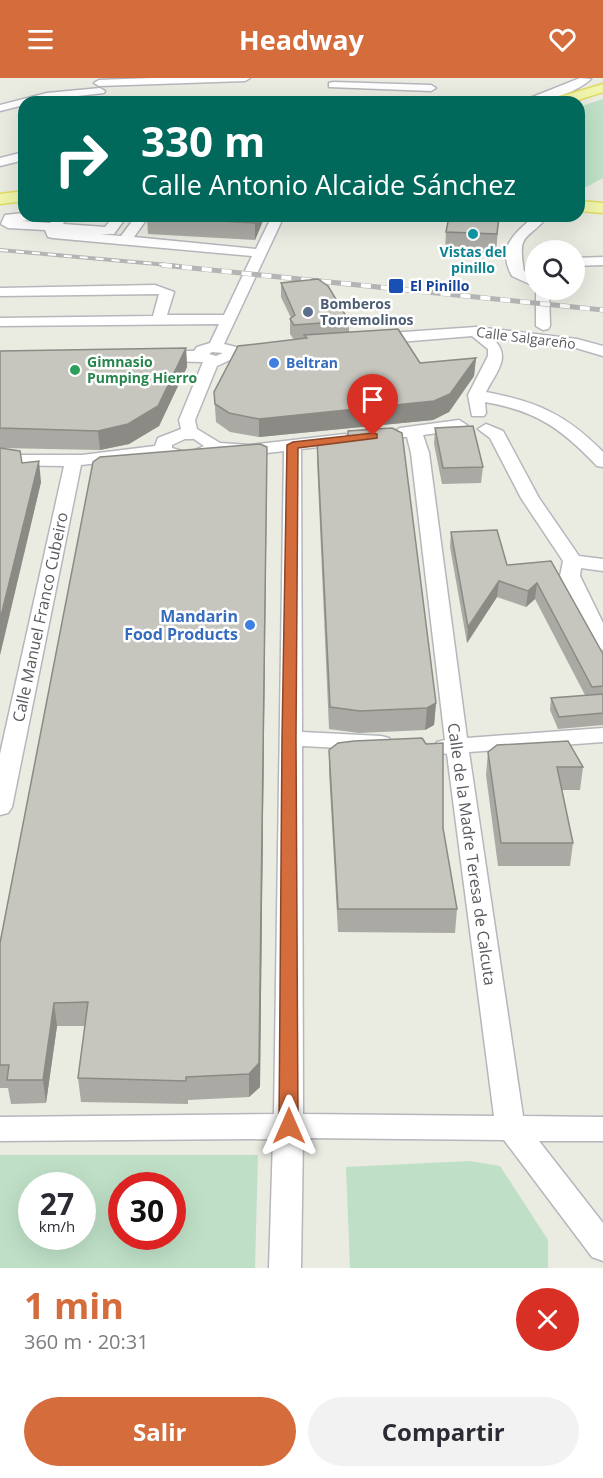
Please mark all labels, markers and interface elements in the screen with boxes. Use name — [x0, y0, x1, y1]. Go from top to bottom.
text: Headway — [239, 21, 364, 58]
icon: menu — [24, 23, 57, 56]
icon: heart — [546, 23, 579, 56]
text: 330 m — [141, 112, 265, 169]
icon: right — [42, 120, 120, 198]
text: Calle Antonio Alcaide Sánchez — [141, 166, 516, 203]
marker: Vistas del pinillo — [466, 227, 480, 241]
map controls — [525, 240, 585, 300]
button: search — [525, 240, 585, 300]
place label: Vistas del pinillo — [440, 242, 506, 277]
place label: El Pinillo — [410, 276, 470, 295]
marker: El Pinillo — [387, 277, 405, 295]
place label: Bomberos Torremolinos — [320, 294, 414, 329]
marker: Bomberos Torremolinos — [301, 305, 315, 319]
street label: Calle Salgareño — [475, 322, 577, 353]
place label: Gimnasio Pumping Hierro — [87, 352, 198, 387]
place label: Beltran — [286, 353, 338, 372]
marker: Beltran — [267, 356, 281, 370]
marker: Gimnasio Pumping Hierro — [68, 363, 82, 377]
pin — [347, 374, 398, 436]
icon: arrive — [356, 383, 389, 416]
street label: Calle Manuel Franco Cubeiro — [7, 510, 73, 724]
place label: Mandarin Food Products — [124, 605, 238, 645]
marker: Mandarin Food Products — [243, 618, 257, 632]
street label: Calle de la Madre Teresa de Calcuta — [443, 721, 501, 987]
position arrow — [257, 1094, 321, 1158]
speed limit sign: 30 — [108, 1172, 186, 1250]
text: 27 — [40, 1183, 74, 1224]
text: km/h — [39, 1216, 75, 1236]
text: 1 min — [24, 1281, 124, 1330]
button: close — [516, 1288, 579, 1351]
text: 360 m · 20:31 — [24, 1328, 149, 1355]
button: Salir — [24, 1397, 296, 1466]
button: Compartir — [308, 1397, 579, 1466]

